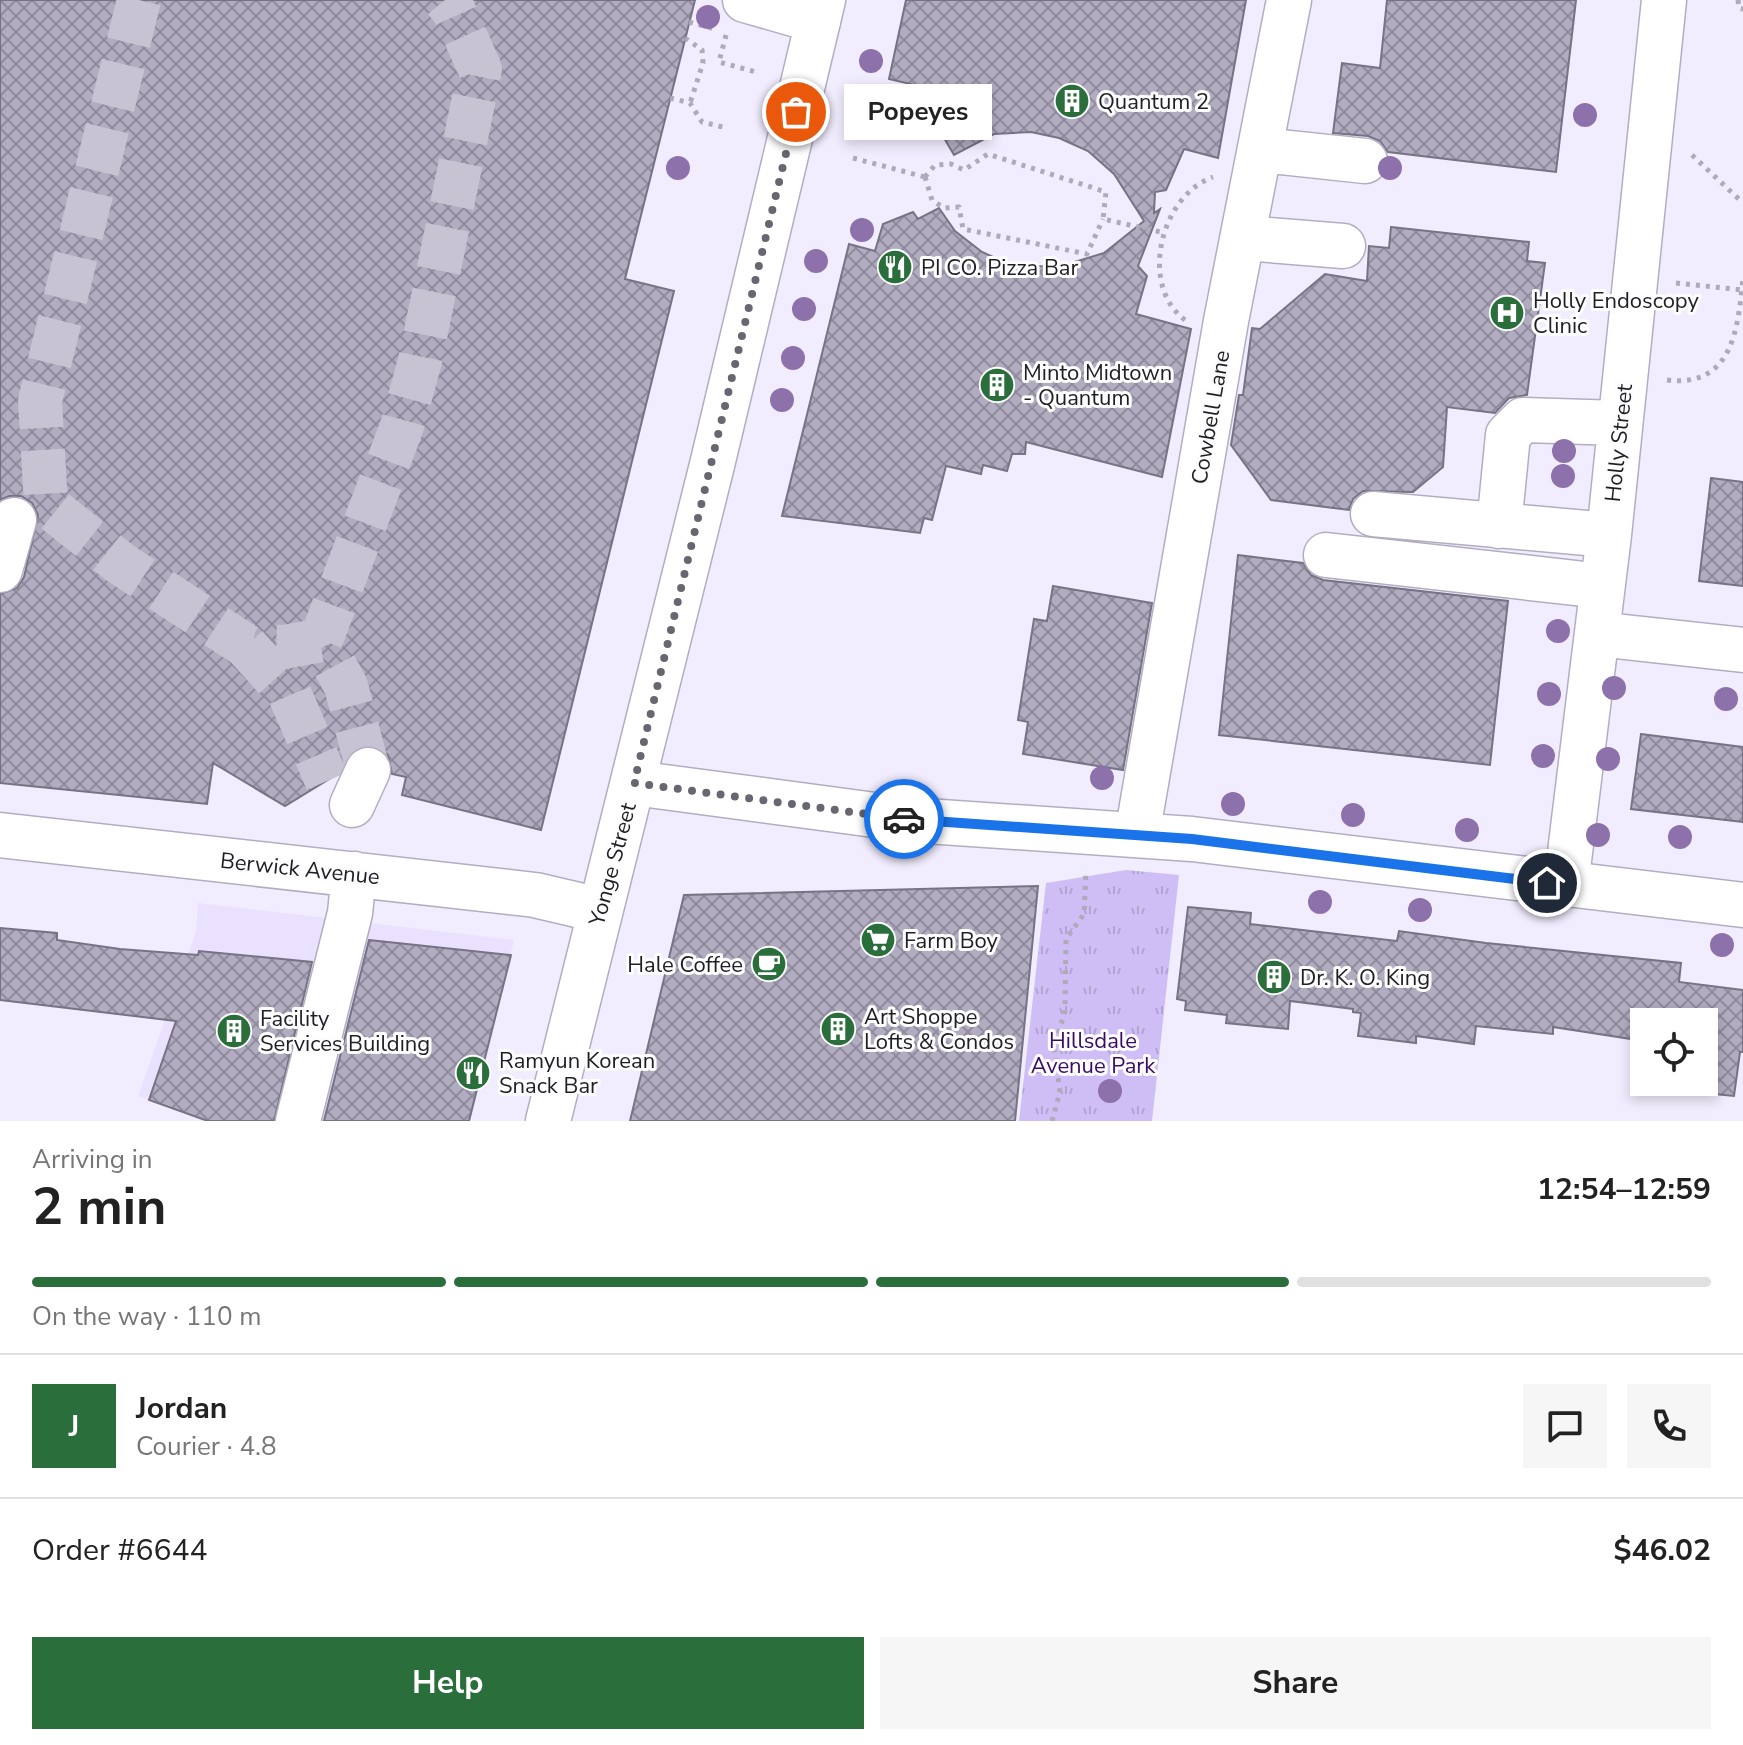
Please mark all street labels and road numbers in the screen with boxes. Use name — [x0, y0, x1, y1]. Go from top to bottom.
street label: Cowbell Lane — [1184, 348, 1238, 487]
street label: Holly Street — [1598, 382, 1640, 504]
street label: Yonge Street — [582, 799, 644, 930]
street label: Berwick Avenue — [219, 846, 381, 892]

